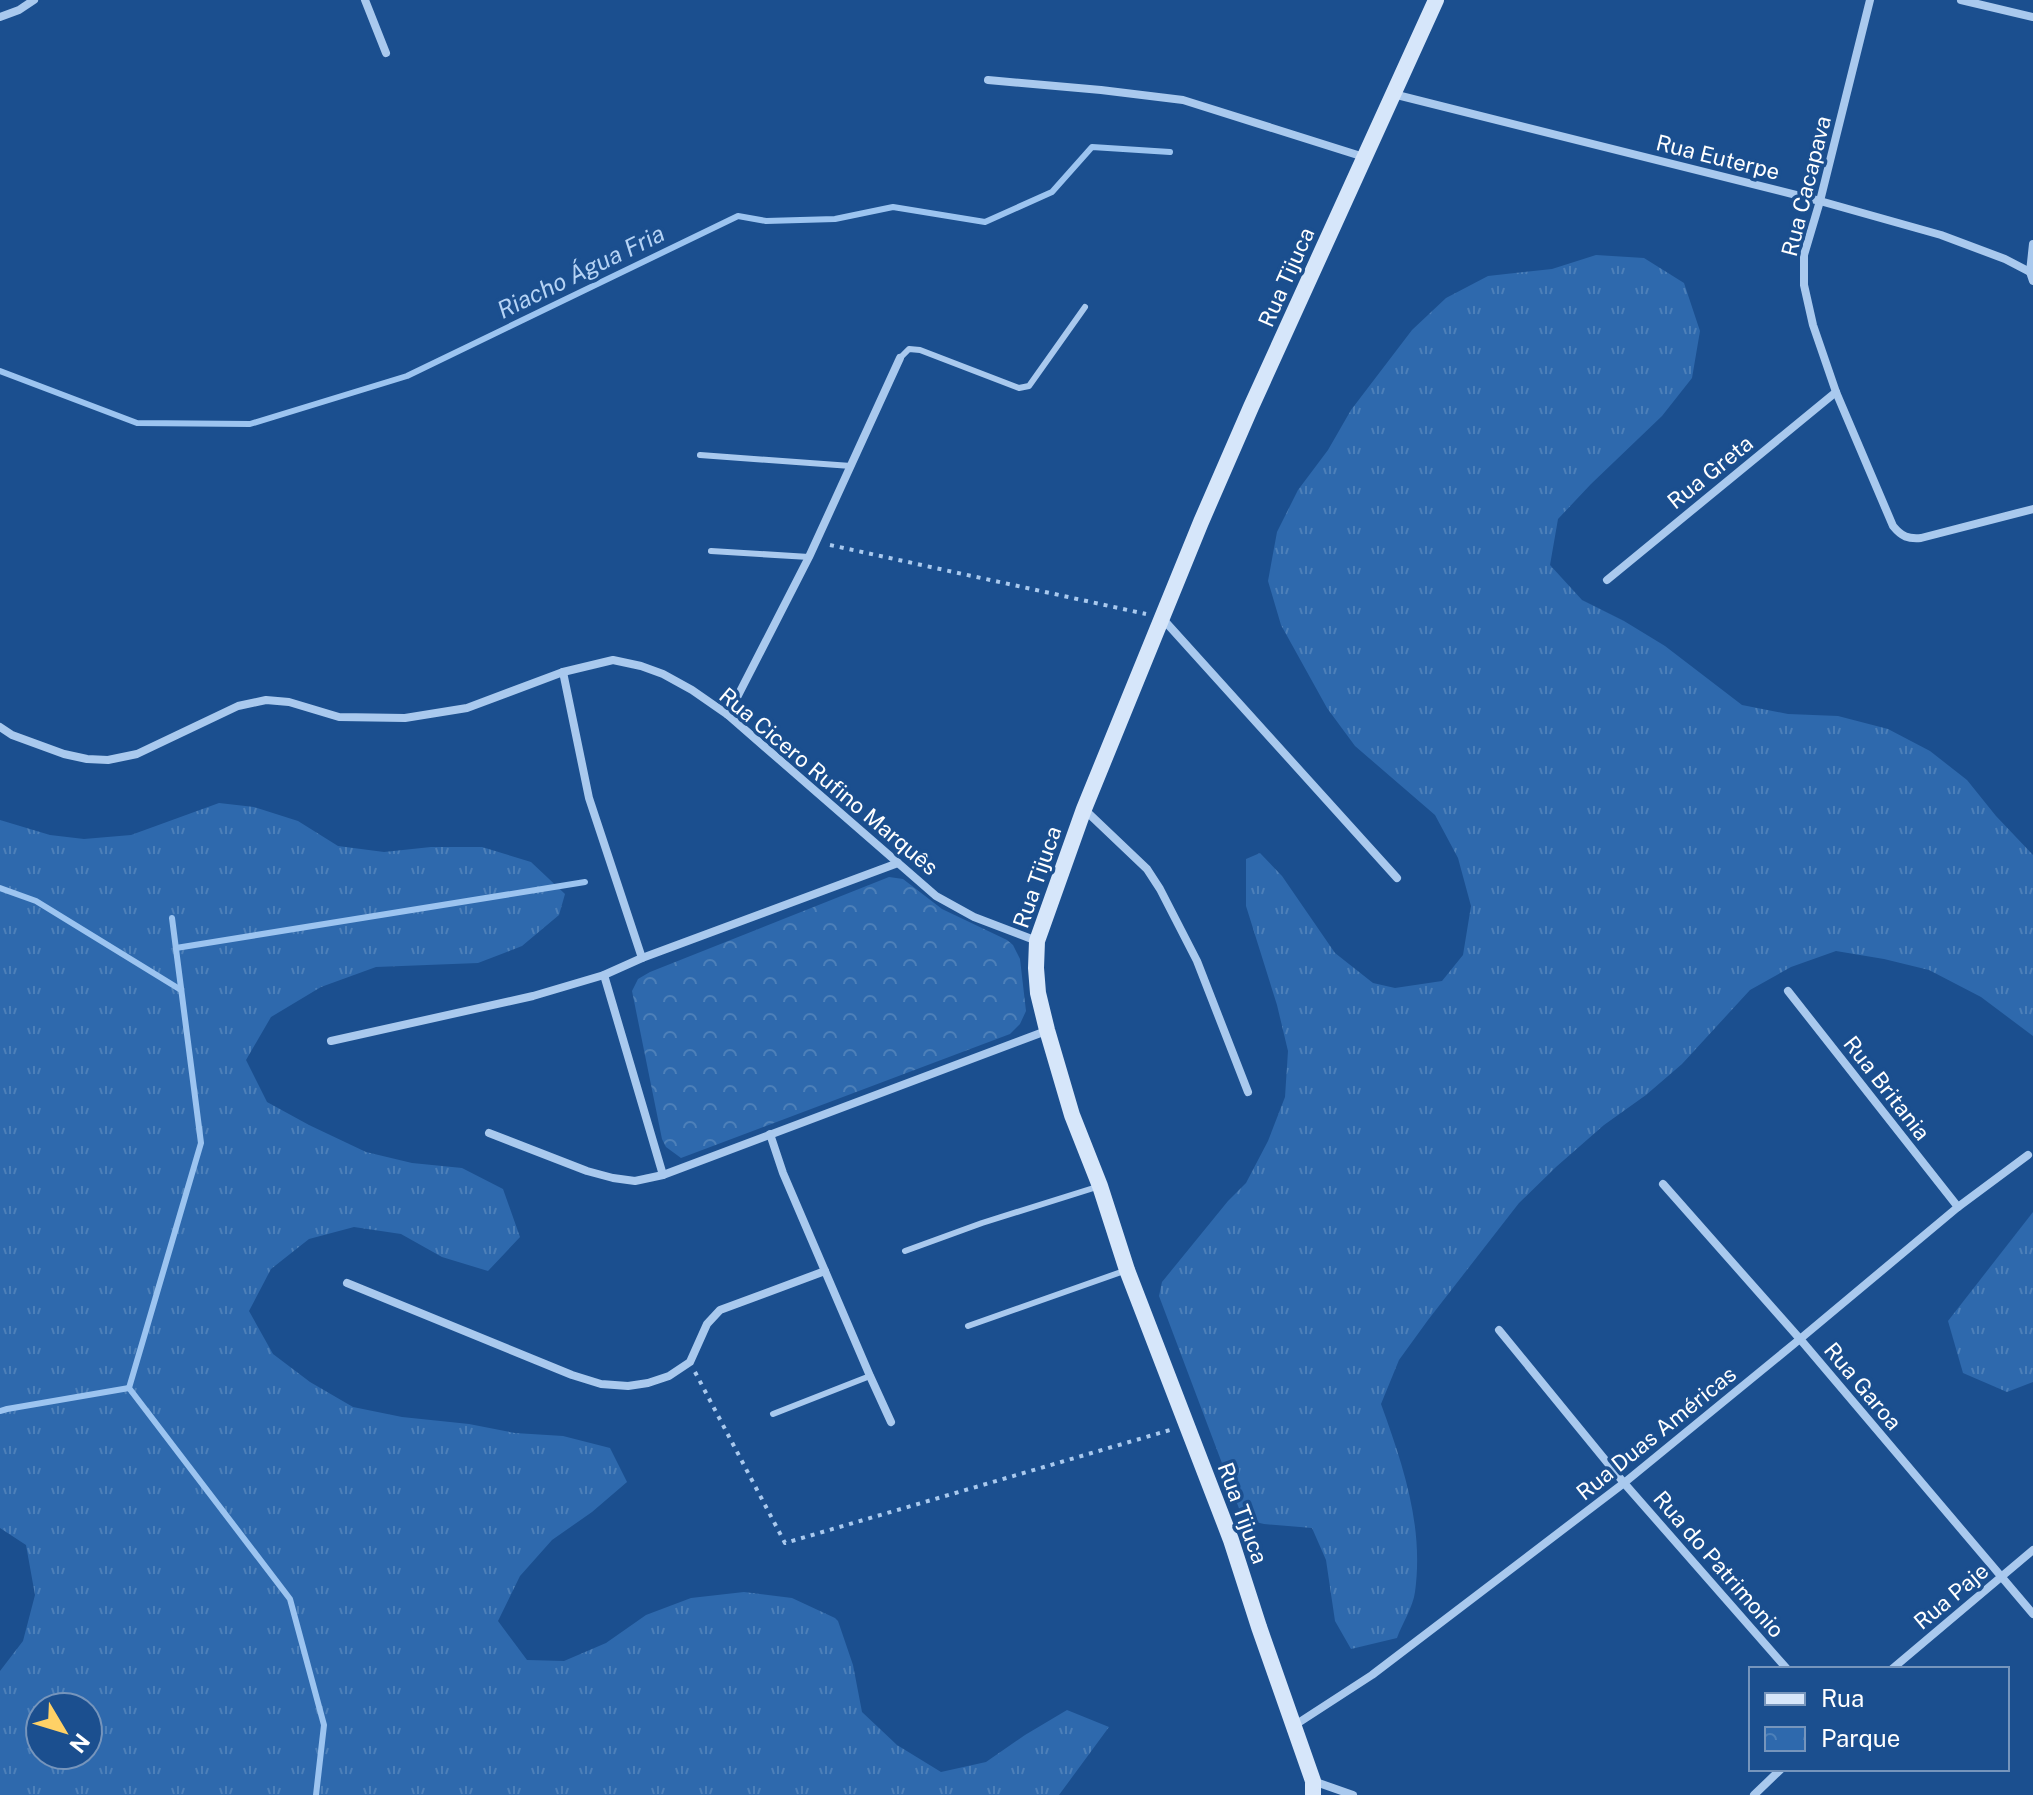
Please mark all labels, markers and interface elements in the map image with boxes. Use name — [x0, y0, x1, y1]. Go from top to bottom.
street label: Rua Cacapava — [1776, 113, 1836, 259]
street label: Rua Euterpe — [1654, 129, 1782, 185]
water label: Riacho Água Fria — [492, 219, 669, 324]
street label: Rua Tijuca — [1253, 223, 1319, 331]
street label: Rua Greta — [1662, 430, 1758, 514]
street label: Rua Cicero Rufino Marquês — [714, 682, 944, 880]
street label: Rua Tijuca — [1007, 823, 1067, 931]
street label: Rua Britania — [1838, 1031, 1936, 1145]
street label: Rua Garoa — [1819, 1337, 1907, 1435]
street label: Rua Duas Américas — [1571, 1361, 1741, 1505]
street label: Rua Tijuca — [1213, 1459, 1273, 1567]
street label: Rua do Patrimonio — [1648, 1485, 1790, 1643]
street label: Rua Paje — [1908, 1557, 1994, 1635]
legend — [1749, 1667, 2009, 1771]
text: Rua — [1821, 1684, 1864, 1712]
north arrow — [24, 1691, 104, 1771]
text: Parque — [1821, 1724, 1900, 1752]
text: N — [64, 1729, 95, 1758]

